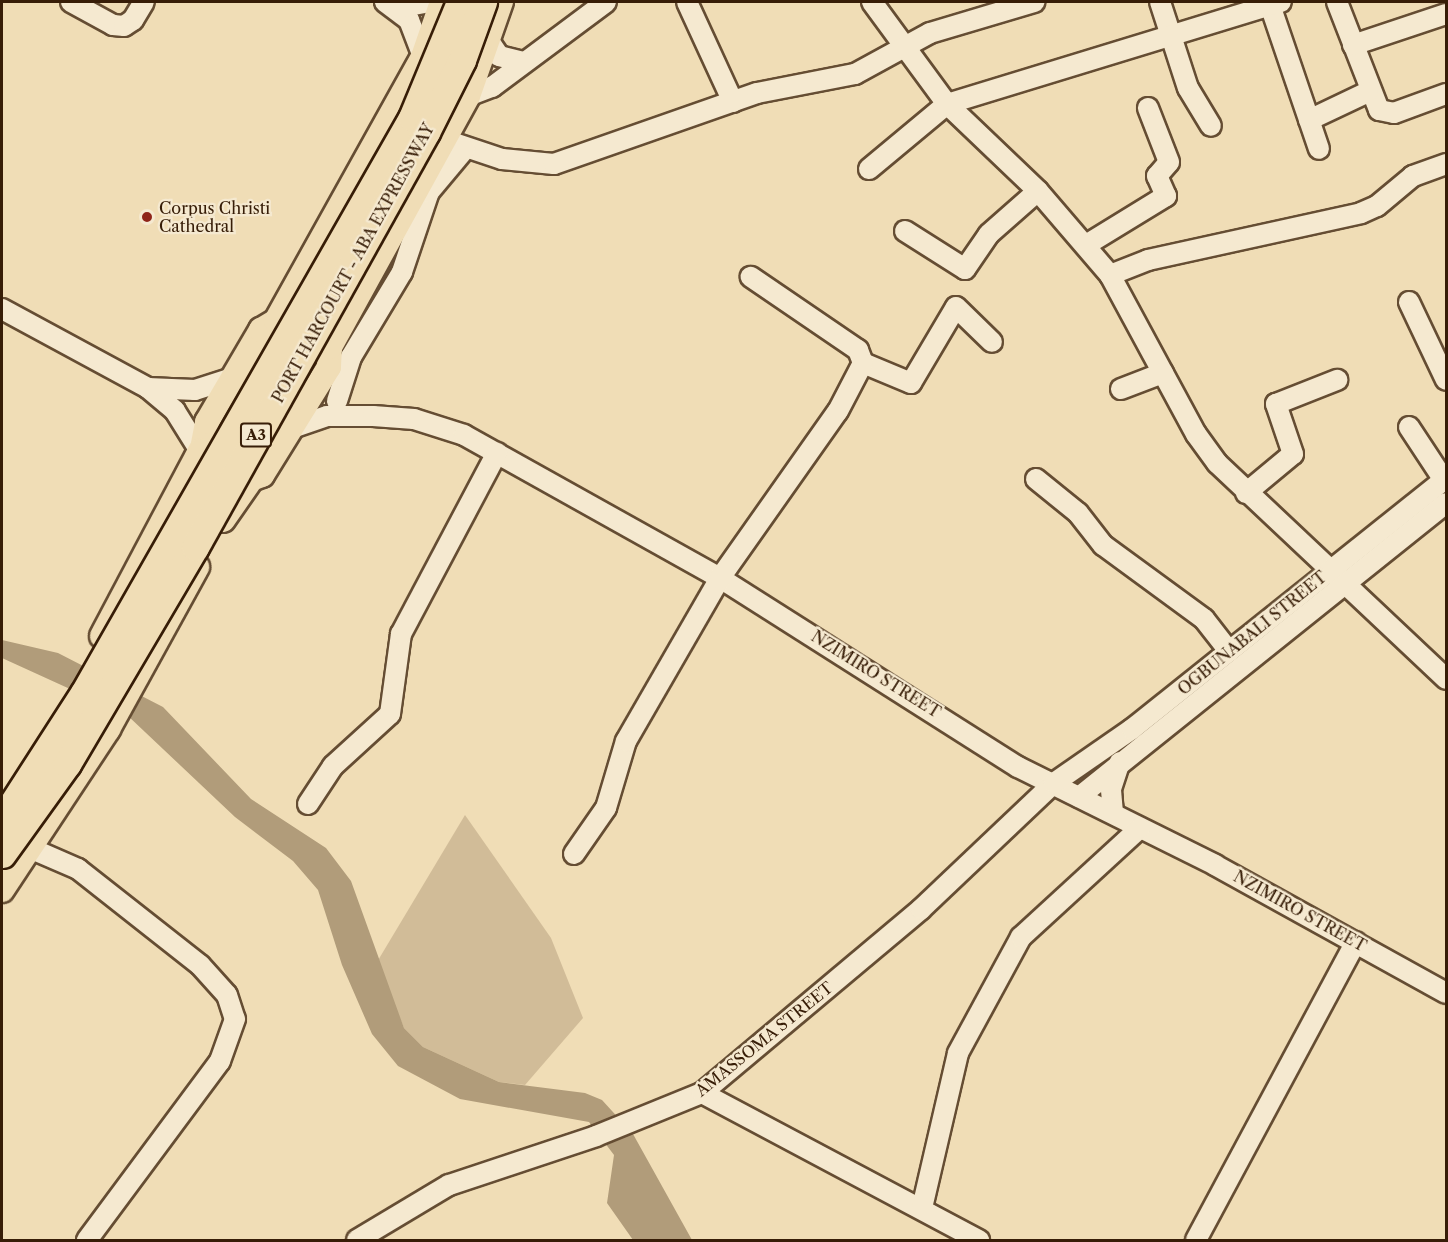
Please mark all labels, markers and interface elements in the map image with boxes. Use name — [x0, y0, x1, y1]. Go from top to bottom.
street label: PORT HARCOURT - ABA EXPRESSWAY — [267, 119, 439, 407]
place label: Corpus Christi Cathedral — [159, 198, 270, 236]
marker: Corpus Christi Cathedral — [140, 210, 154, 224]
road number: A3 — [240, 423, 272, 447]
street label: OGBUNABALI STREET — [1174, 567, 1330, 699]
street label: NZIMIRO STREET — [808, 626, 944, 722]
street label: NZIMIRO STREET — [1230, 867, 1370, 955]
street label: AMASSOMA STREET — [691, 977, 837, 1101]

